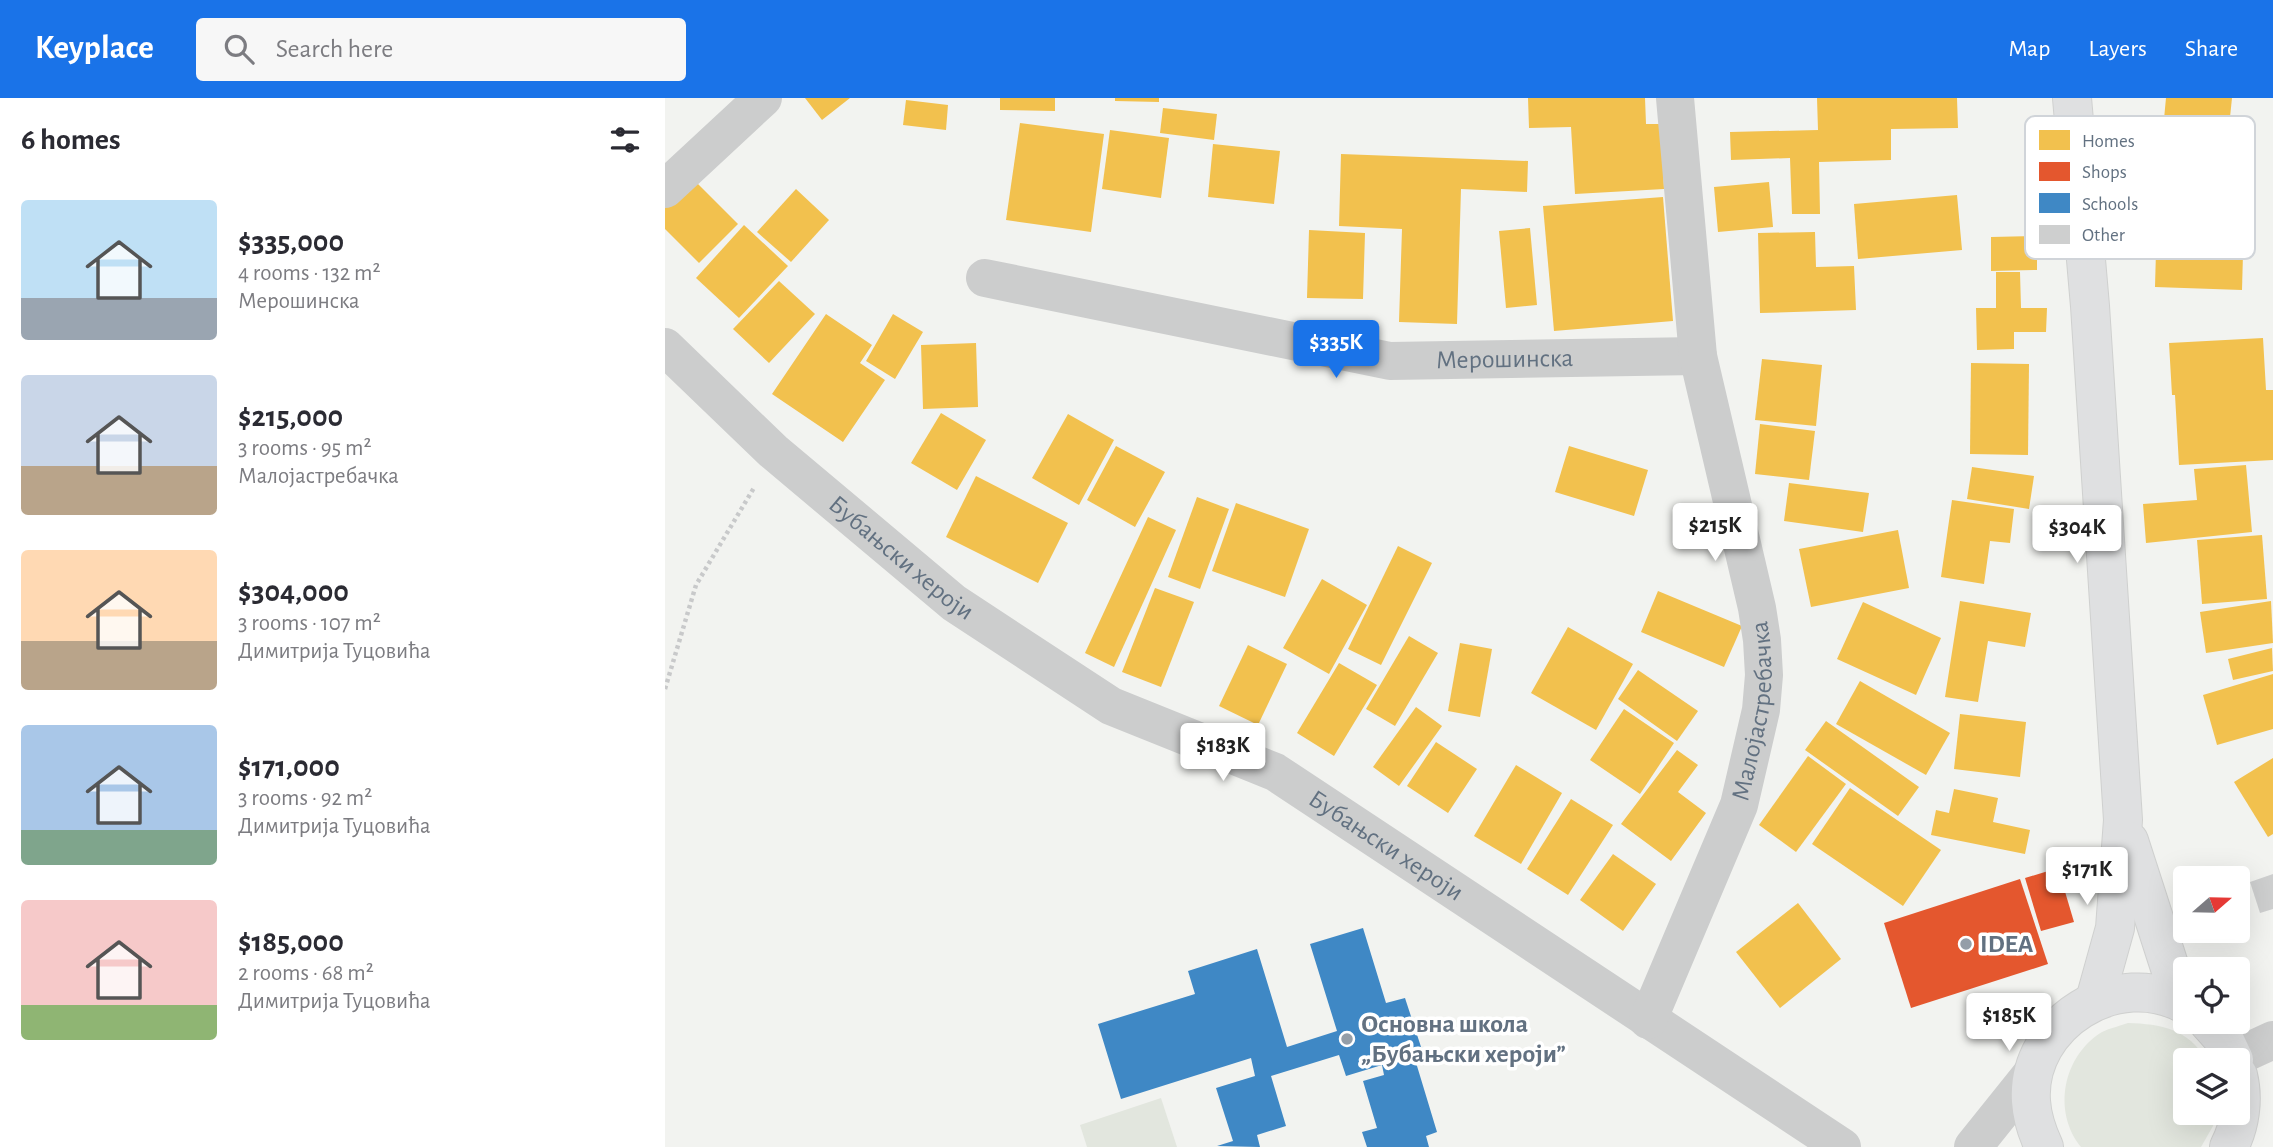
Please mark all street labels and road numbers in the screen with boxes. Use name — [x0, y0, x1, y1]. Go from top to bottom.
street label: Мерошинска — [1436, 345, 1574, 373]
street label: Бубањски хероји — [824, 491, 978, 625]
street label: Малојастребачка — [1727, 619, 1777, 803]
street label: Бубањски хероји — [1304, 785, 1468, 906]

